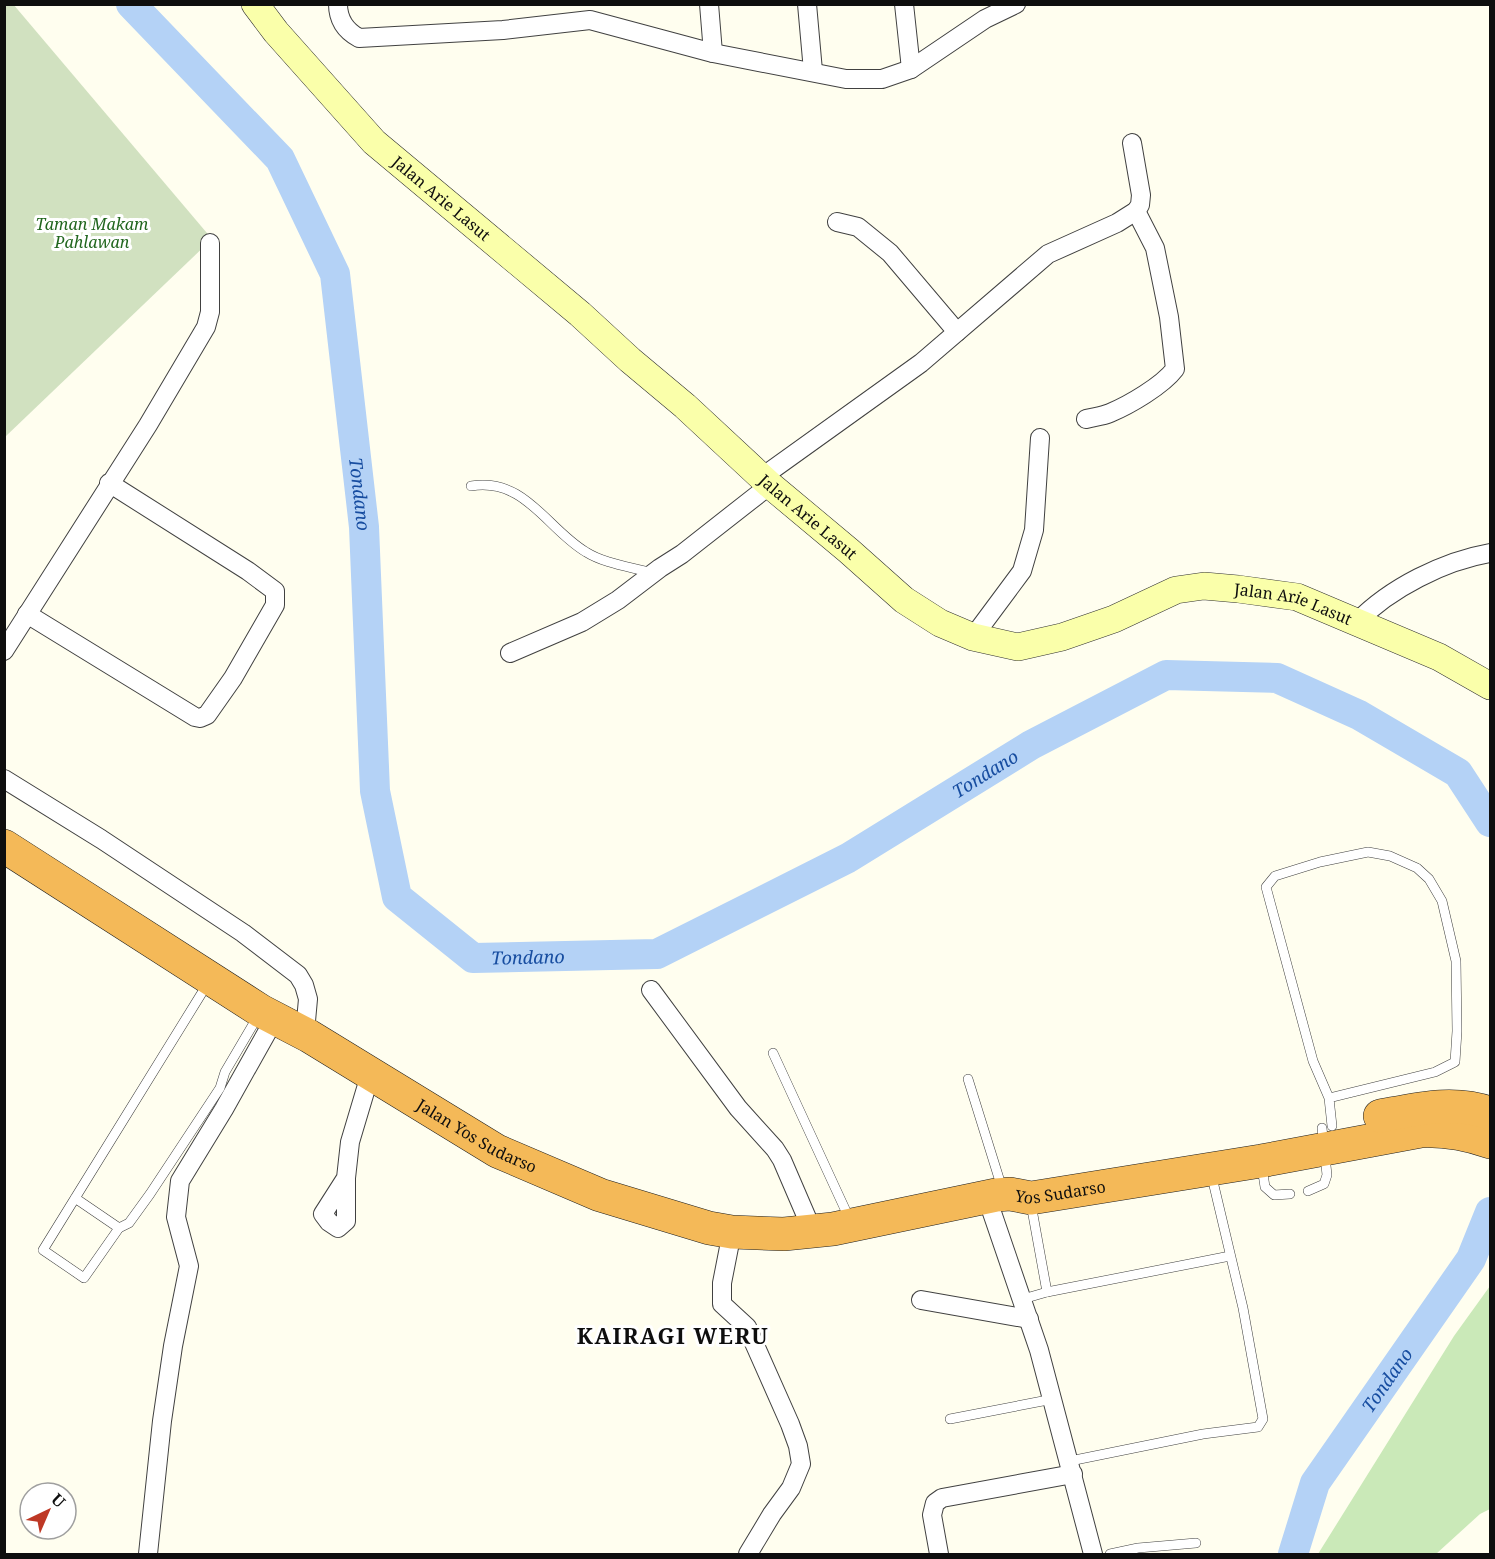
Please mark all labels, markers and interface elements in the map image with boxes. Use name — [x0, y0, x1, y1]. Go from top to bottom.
street label: Jalan Arie Lasut — [387, 150, 495, 246]
park label: Taman Makam Pahlawan — [36, 213, 149, 253]
water label: Tondano — [344, 456, 376, 532]
street label: Jalan Arie Lasut — [753, 469, 862, 565]
street label: Jalan Arie Lasut — [1232, 578, 1356, 630]
water label: Tondano — [947, 744, 1023, 803]
water label: Tondano — [491, 944, 565, 970]
street label: Jalan Yos Sudarso — [412, 1093, 540, 1178]
street label: Yos Sudarso — [1012, 1175, 1107, 1209]
district label: KAIRAGI WERU — [577, 1320, 769, 1350]
water label: Tondano — [1356, 1343, 1418, 1417]
north arrow — [18, 1481, 78, 1541]
text: U — [46, 1488, 70, 1512]

